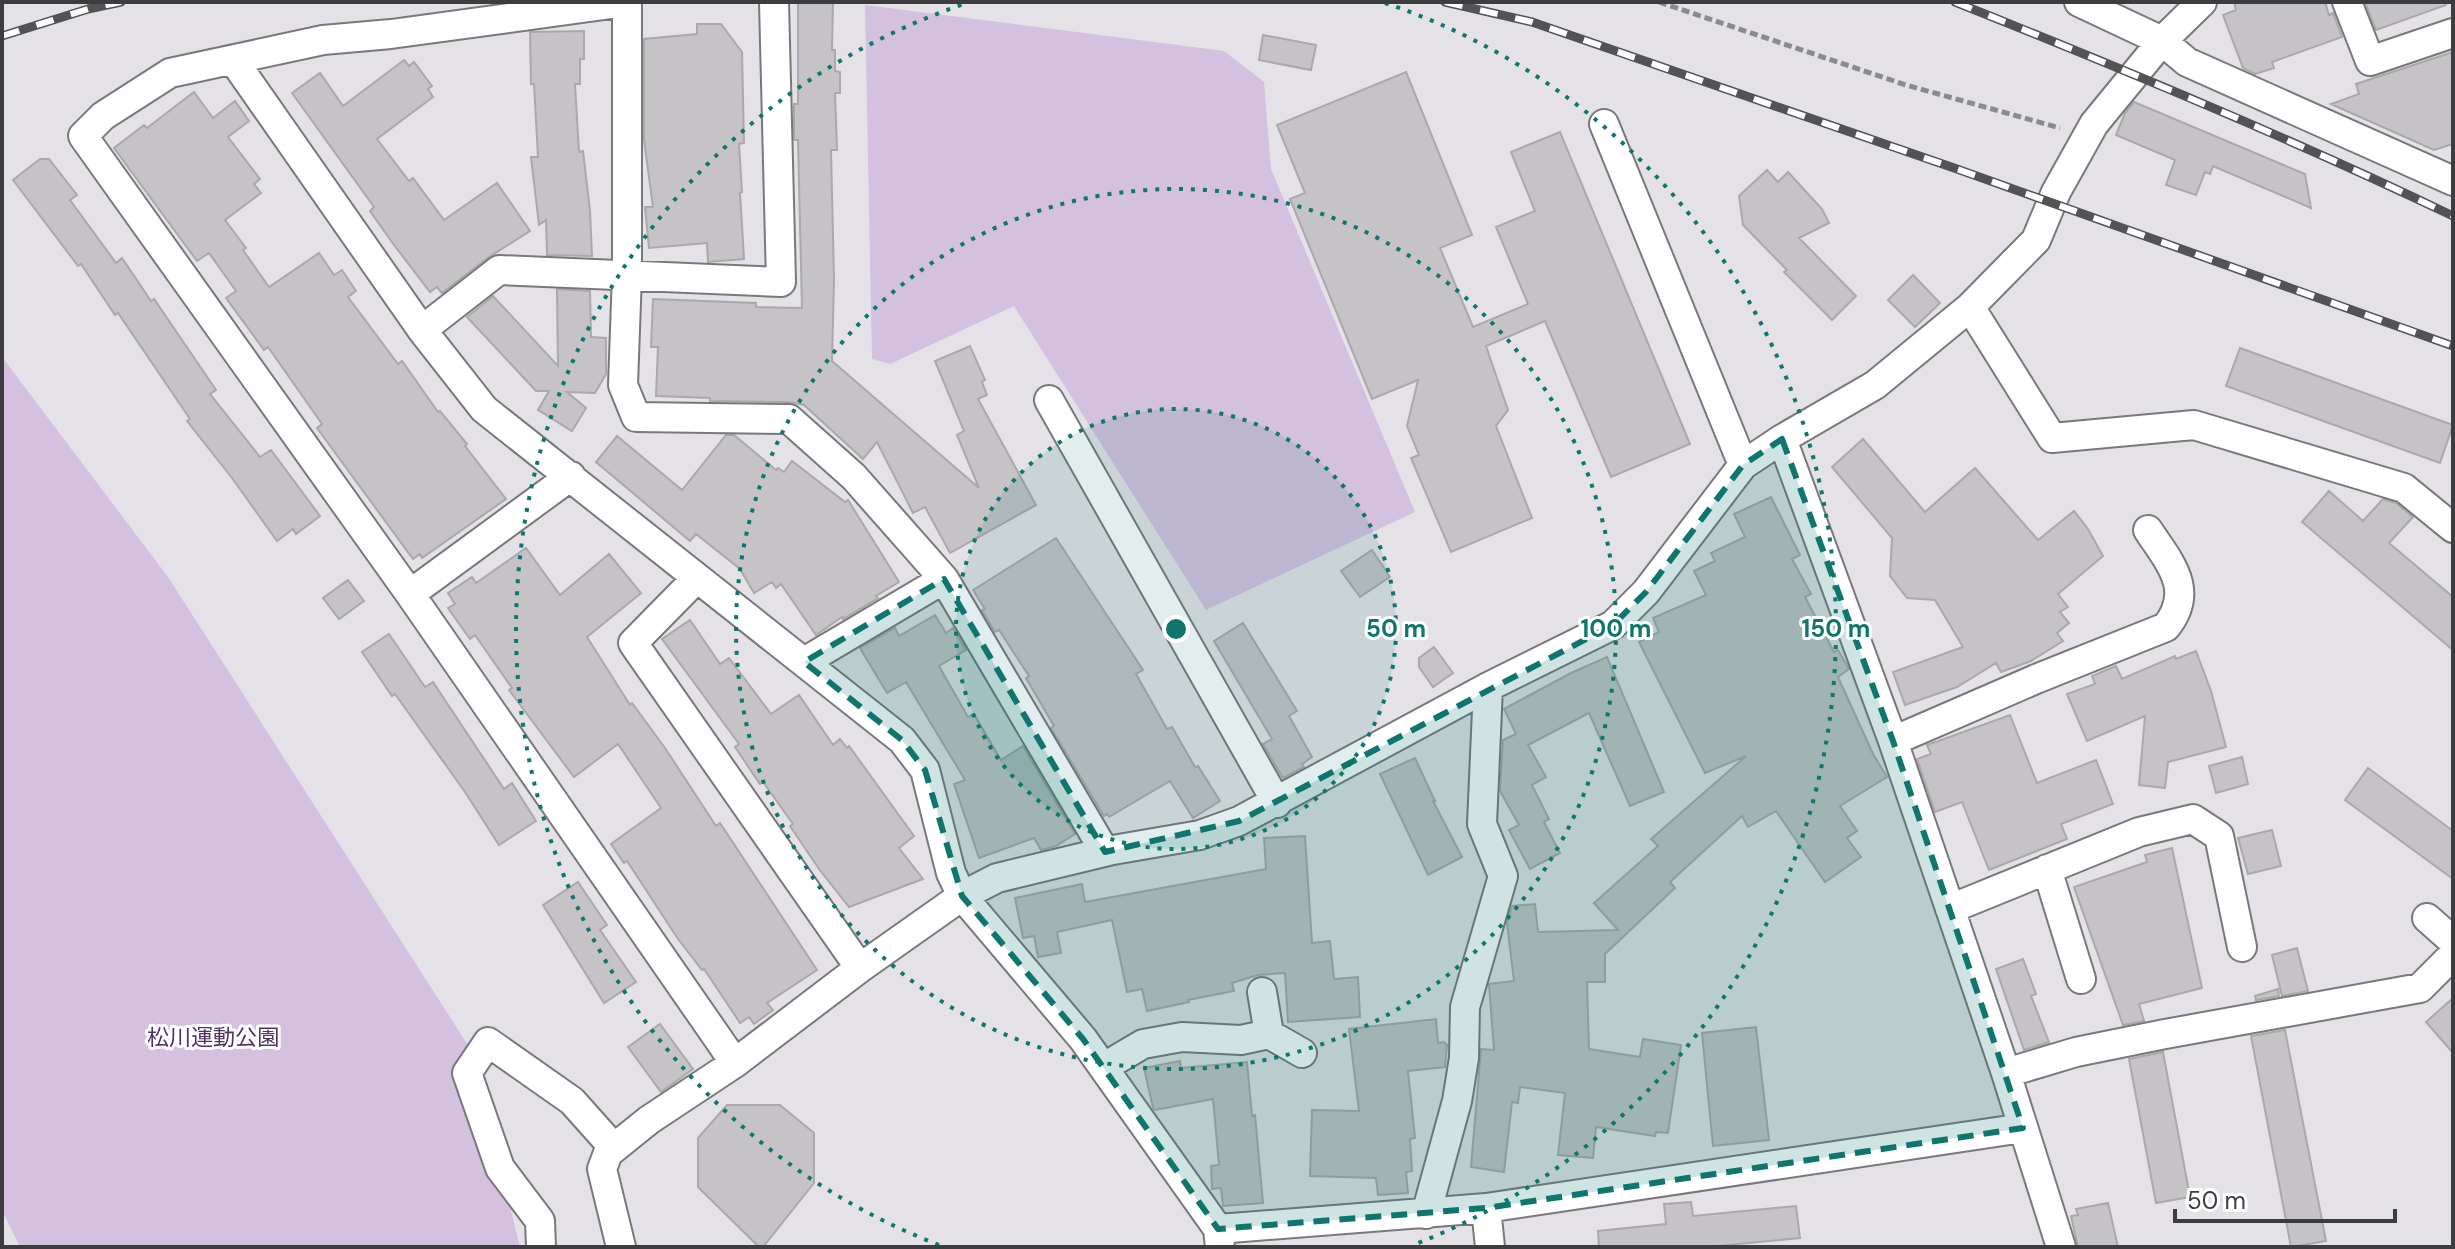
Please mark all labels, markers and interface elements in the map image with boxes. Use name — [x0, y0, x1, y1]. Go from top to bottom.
text: 50 m — [1366, 613, 1426, 644]
text: 100 m — [1581, 613, 1651, 644]
text: 150 m — [1802, 613, 1870, 644]
centre of rings — [1162, 615, 1190, 643]
park label: 松川運動公園 — [147, 1023, 279, 1052]
scale bar — [2175, 1173, 2395, 1223]
text: 50 m — [2187, 1185, 2246, 1216]

